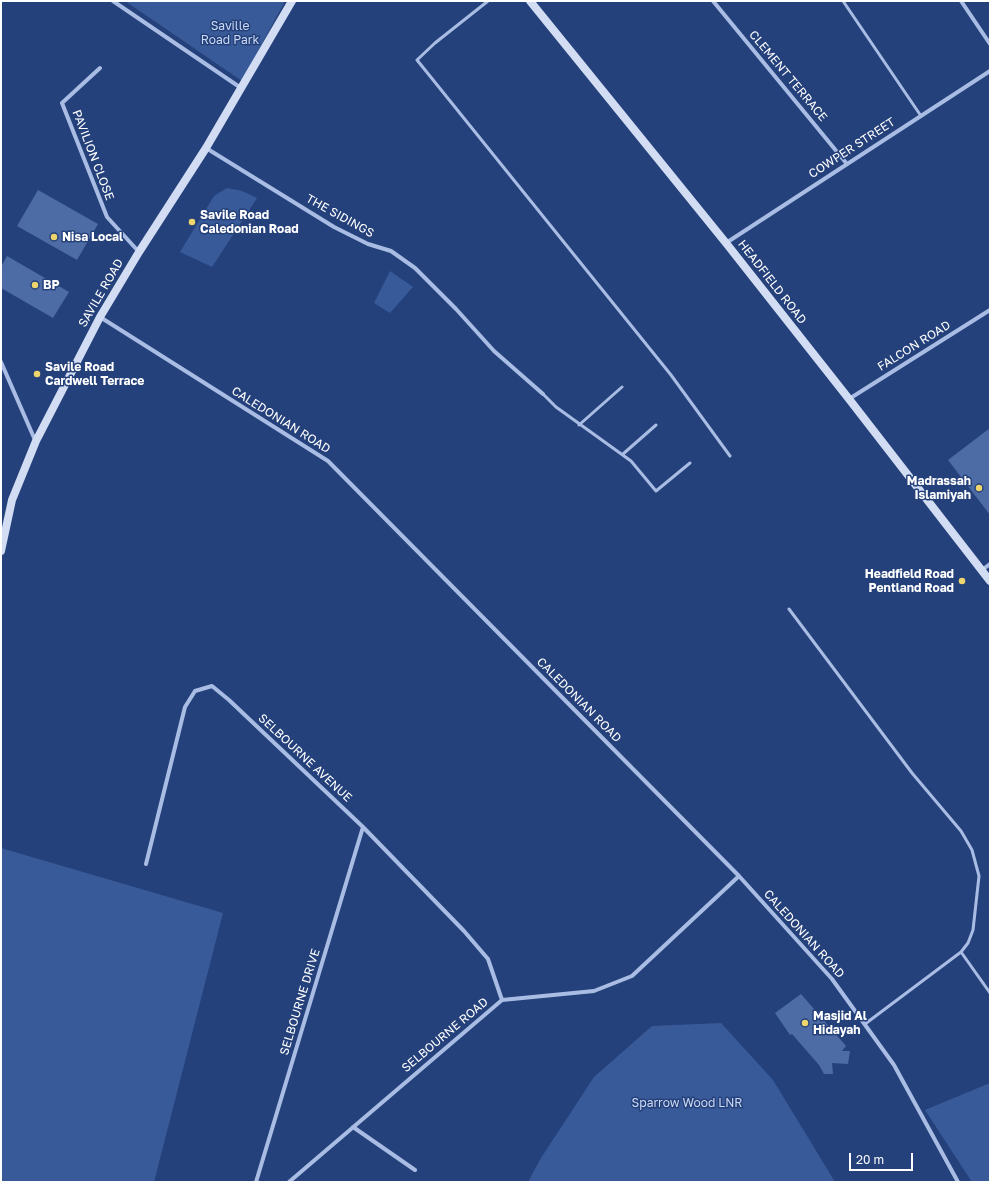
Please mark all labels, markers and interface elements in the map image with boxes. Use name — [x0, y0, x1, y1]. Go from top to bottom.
park label: Saville Road Park — [201, 19, 259, 47]
street label: CLEMENT TERRACE — [746, 28, 830, 124]
street label: PAVILION CLOSE — [69, 108, 117, 202]
street label: COWPER STREET — [806, 115, 898, 181]
street label: THE SIDINGS — [303, 191, 377, 241]
place label: Savile Road Caledonian Road — [200, 208, 299, 236]
marker: Savile Road Caledonian Road — [187, 217, 197, 227]
place label: Nisa Local — [62, 230, 123, 244]
marker: Nisa Local — [49, 232, 59, 242]
street label: HEADFIELD ROAD — [735, 237, 809, 327]
street label: SAVILE ROAD — [76, 256, 126, 330]
place label: BP — [43, 278, 59, 292]
marker: BP — [30, 280, 40, 290]
street label: FALCON ROAD — [875, 318, 953, 374]
place label: Savile Road Cardwell Terrace — [45, 360, 144, 388]
marker: Savile Road Cardwell Terrace — [32, 369, 42, 379]
street label: CALEDONIAN ROAD — [229, 384, 333, 456]
place label: Madrassah Islamiyah — [907, 474, 971, 502]
marker: Madrassah Islamiyah — [974, 483, 984, 493]
place label: Headfield Road Pentland Road — [865, 567, 954, 595]
marker: Headfield Road Pentland Road — [957, 576, 967, 586]
street label: CALEDONIAN ROAD — [534, 655, 624, 745]
street label: SELBOURNE AVENUE — [255, 711, 355, 805]
street label: CALEDONIAN ROAD — [761, 887, 847, 981]
street label: SELBOURNE DRIVE — [277, 947, 323, 1057]
street label: SELBOURNE ROAD — [399, 995, 491, 1075]
place label: Masjid Al Hidayah — [813, 1009, 867, 1037]
marker: Masjid Al Hidayah — [800, 1018, 810, 1028]
park label: Sparrow Wood LNR — [632, 1096, 742, 1110]
scale bar — [851, 1145, 915, 1171]
text: 20 m — [856, 1152, 884, 1167]

